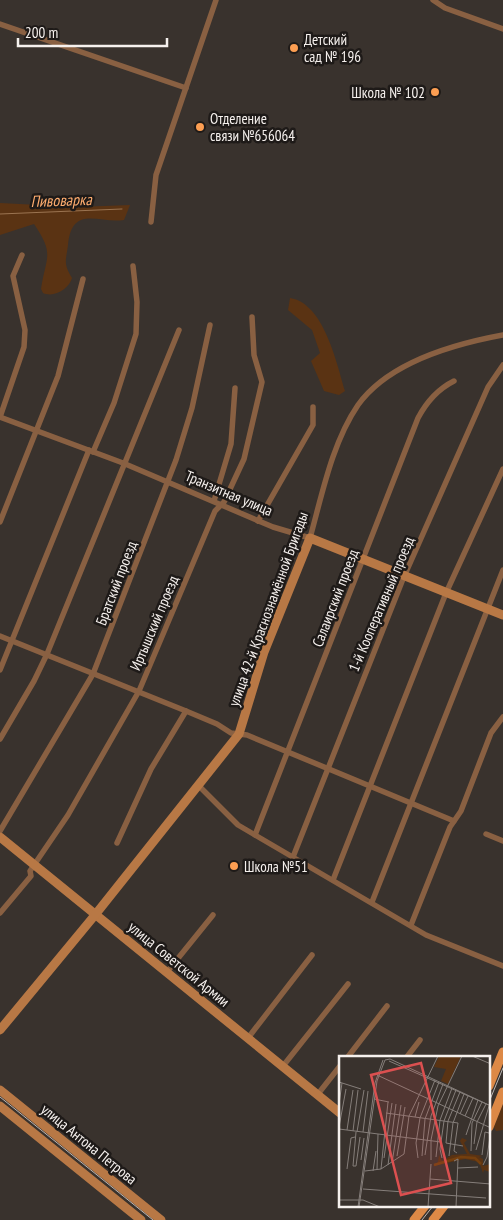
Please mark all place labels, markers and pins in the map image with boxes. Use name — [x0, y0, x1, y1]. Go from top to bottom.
place label: Детский сад № 196 — [304, 30, 361, 66]
marker: Детский сад № 196 — [288, 42, 300, 54]
place label: Школа № 102 — [351, 83, 425, 102]
marker: Школа № 102 — [429, 86, 441, 98]
place label: Отделение связи №656064 — [210, 109, 295, 145]
marker: Отделение связи №656064 — [194, 121, 206, 133]
place label: Школа №51 — [244, 857, 308, 876]
marker: Школа №51 — [228, 860, 240, 872]

